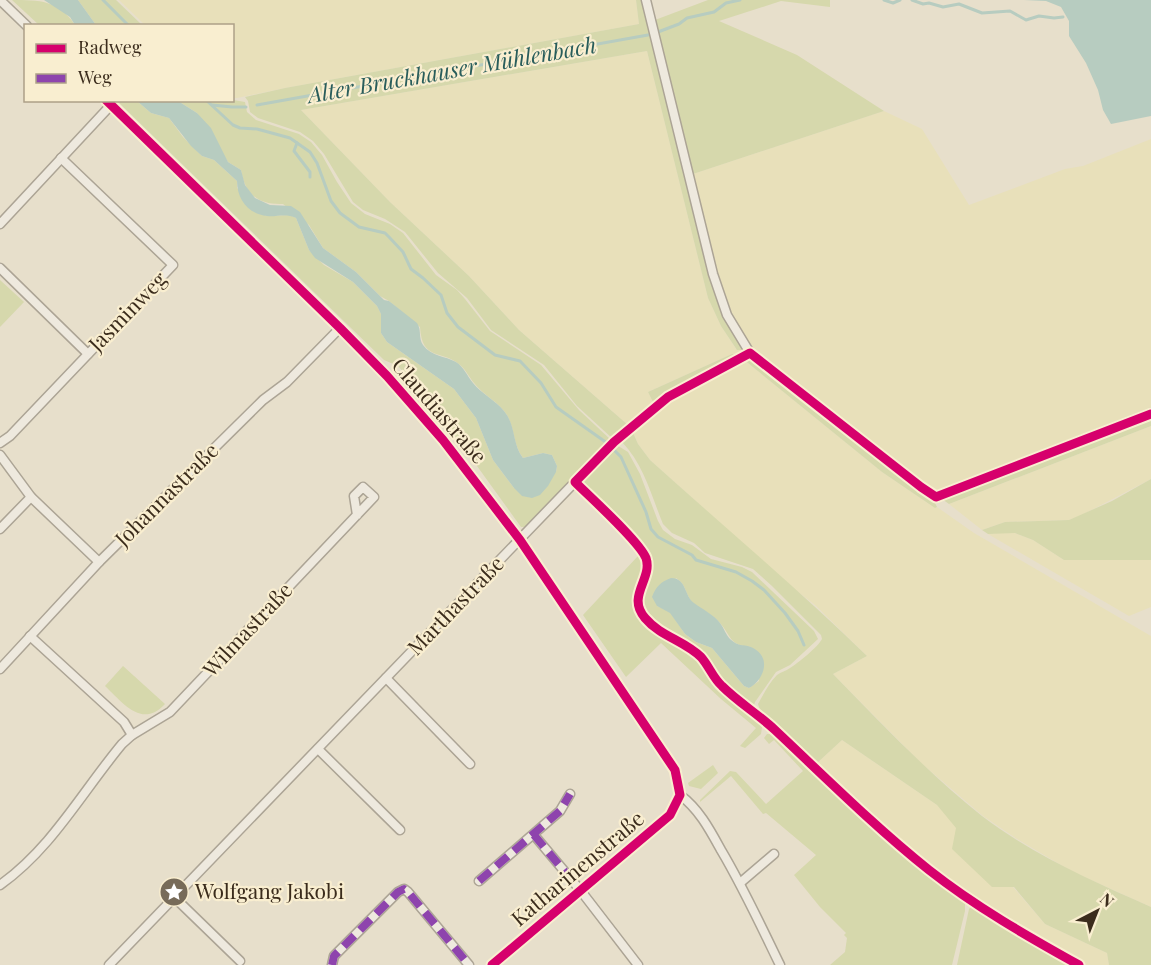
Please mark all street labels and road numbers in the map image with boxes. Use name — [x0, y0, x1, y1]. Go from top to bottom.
street label: Jasminweg — [81, 265, 172, 357]
street label: Claudiastraße — [387, 351, 494, 468]
street label: Johannastraße — [107, 436, 223, 552]
street label: Marthastraße — [400, 549, 509, 660]
street label: Wilmastraße — [195, 575, 297, 683]
street label: Katharinenstraße — [504, 804, 649, 931]

